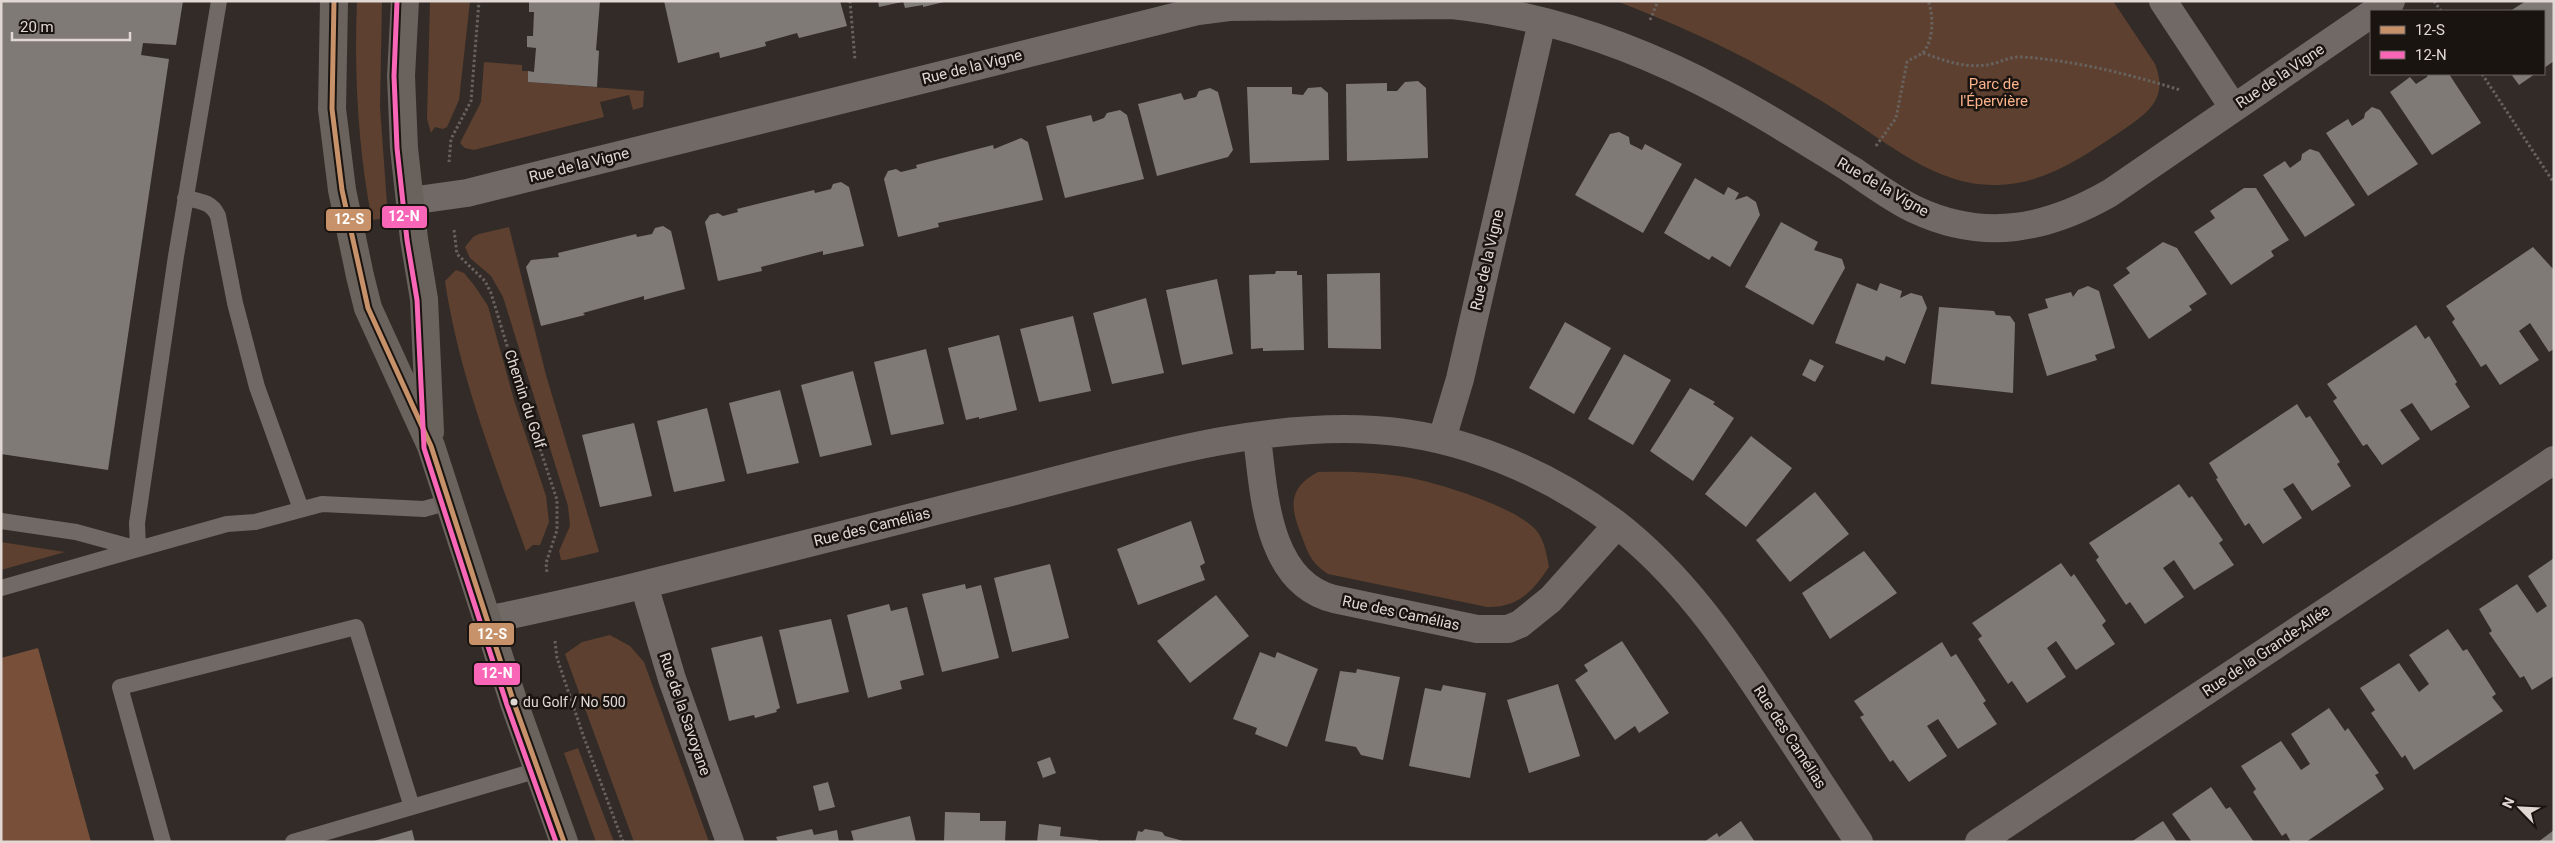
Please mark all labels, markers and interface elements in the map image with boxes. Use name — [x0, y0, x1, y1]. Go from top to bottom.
scale bar — [12, 10, 130, 42]
legend — [2370, 10, 2545, 75]
text: 20 m — [20, 18, 54, 36]
text: 12-S — [2415, 21, 2445, 39]
street label: Rue de la Vigne — [2232, 40, 2328, 112]
street label: Rue de la Vigne — [920, 46, 1024, 88]
text: 12-N — [2415, 46, 2447, 64]
park label: Parc de l'Épervière — [1960, 75, 2028, 110]
street label: Rue de la Vigne — [527, 144, 631, 186]
street label: Rue de la Vigne — [1834, 154, 1932, 220]
line badge: 12-N — [381, 205, 428, 229]
line badge: 12-S — [325, 208, 372, 232]
text: 12-N — [388, 208, 420, 224]
street label: Rue de la Vigne — [1467, 208, 1507, 312]
text: 12-S — [334, 211, 364, 227]
street label: Chemin du Golf — [501, 347, 550, 451]
street label: Rue des Camélias — [812, 504, 932, 550]
street label: Rue des Camélias — [1341, 592, 1461, 634]
street label: Rue de la Grande-Allée — [2199, 602, 2333, 700]
line badge: 12-S — [468, 622, 515, 646]
text: 12-S — [477, 626, 507, 642]
street label: Rue de la Savoyane — [656, 650, 714, 778]
line badge: 12-N — [473, 662, 521, 686]
text: 12-N — [481, 665, 513, 681]
street label: Rue des Camélias — [1750, 682, 1830, 792]
place label: du Golf / No 500 — [523, 694, 626, 710]
marker: du Golf / No 500 — [509, 697, 519, 707]
north arrow — [2495, 783, 2545, 833]
text: N — [2499, 795, 2517, 810]

